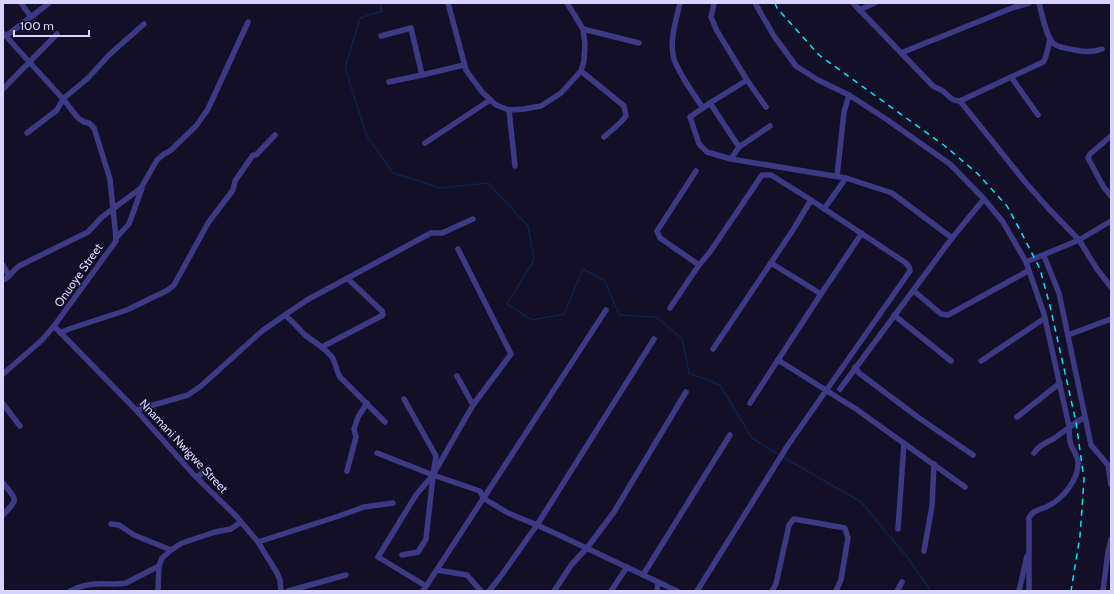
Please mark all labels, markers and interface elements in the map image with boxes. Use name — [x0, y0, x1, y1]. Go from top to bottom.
scale bar — [14, 12, 89, 38]
text: 100 m — [20, 18, 54, 33]
street label: Onuoye Street — [51, 240, 105, 310]
street label: Nnamani Nwigwe Street — [137, 396, 231, 496]

